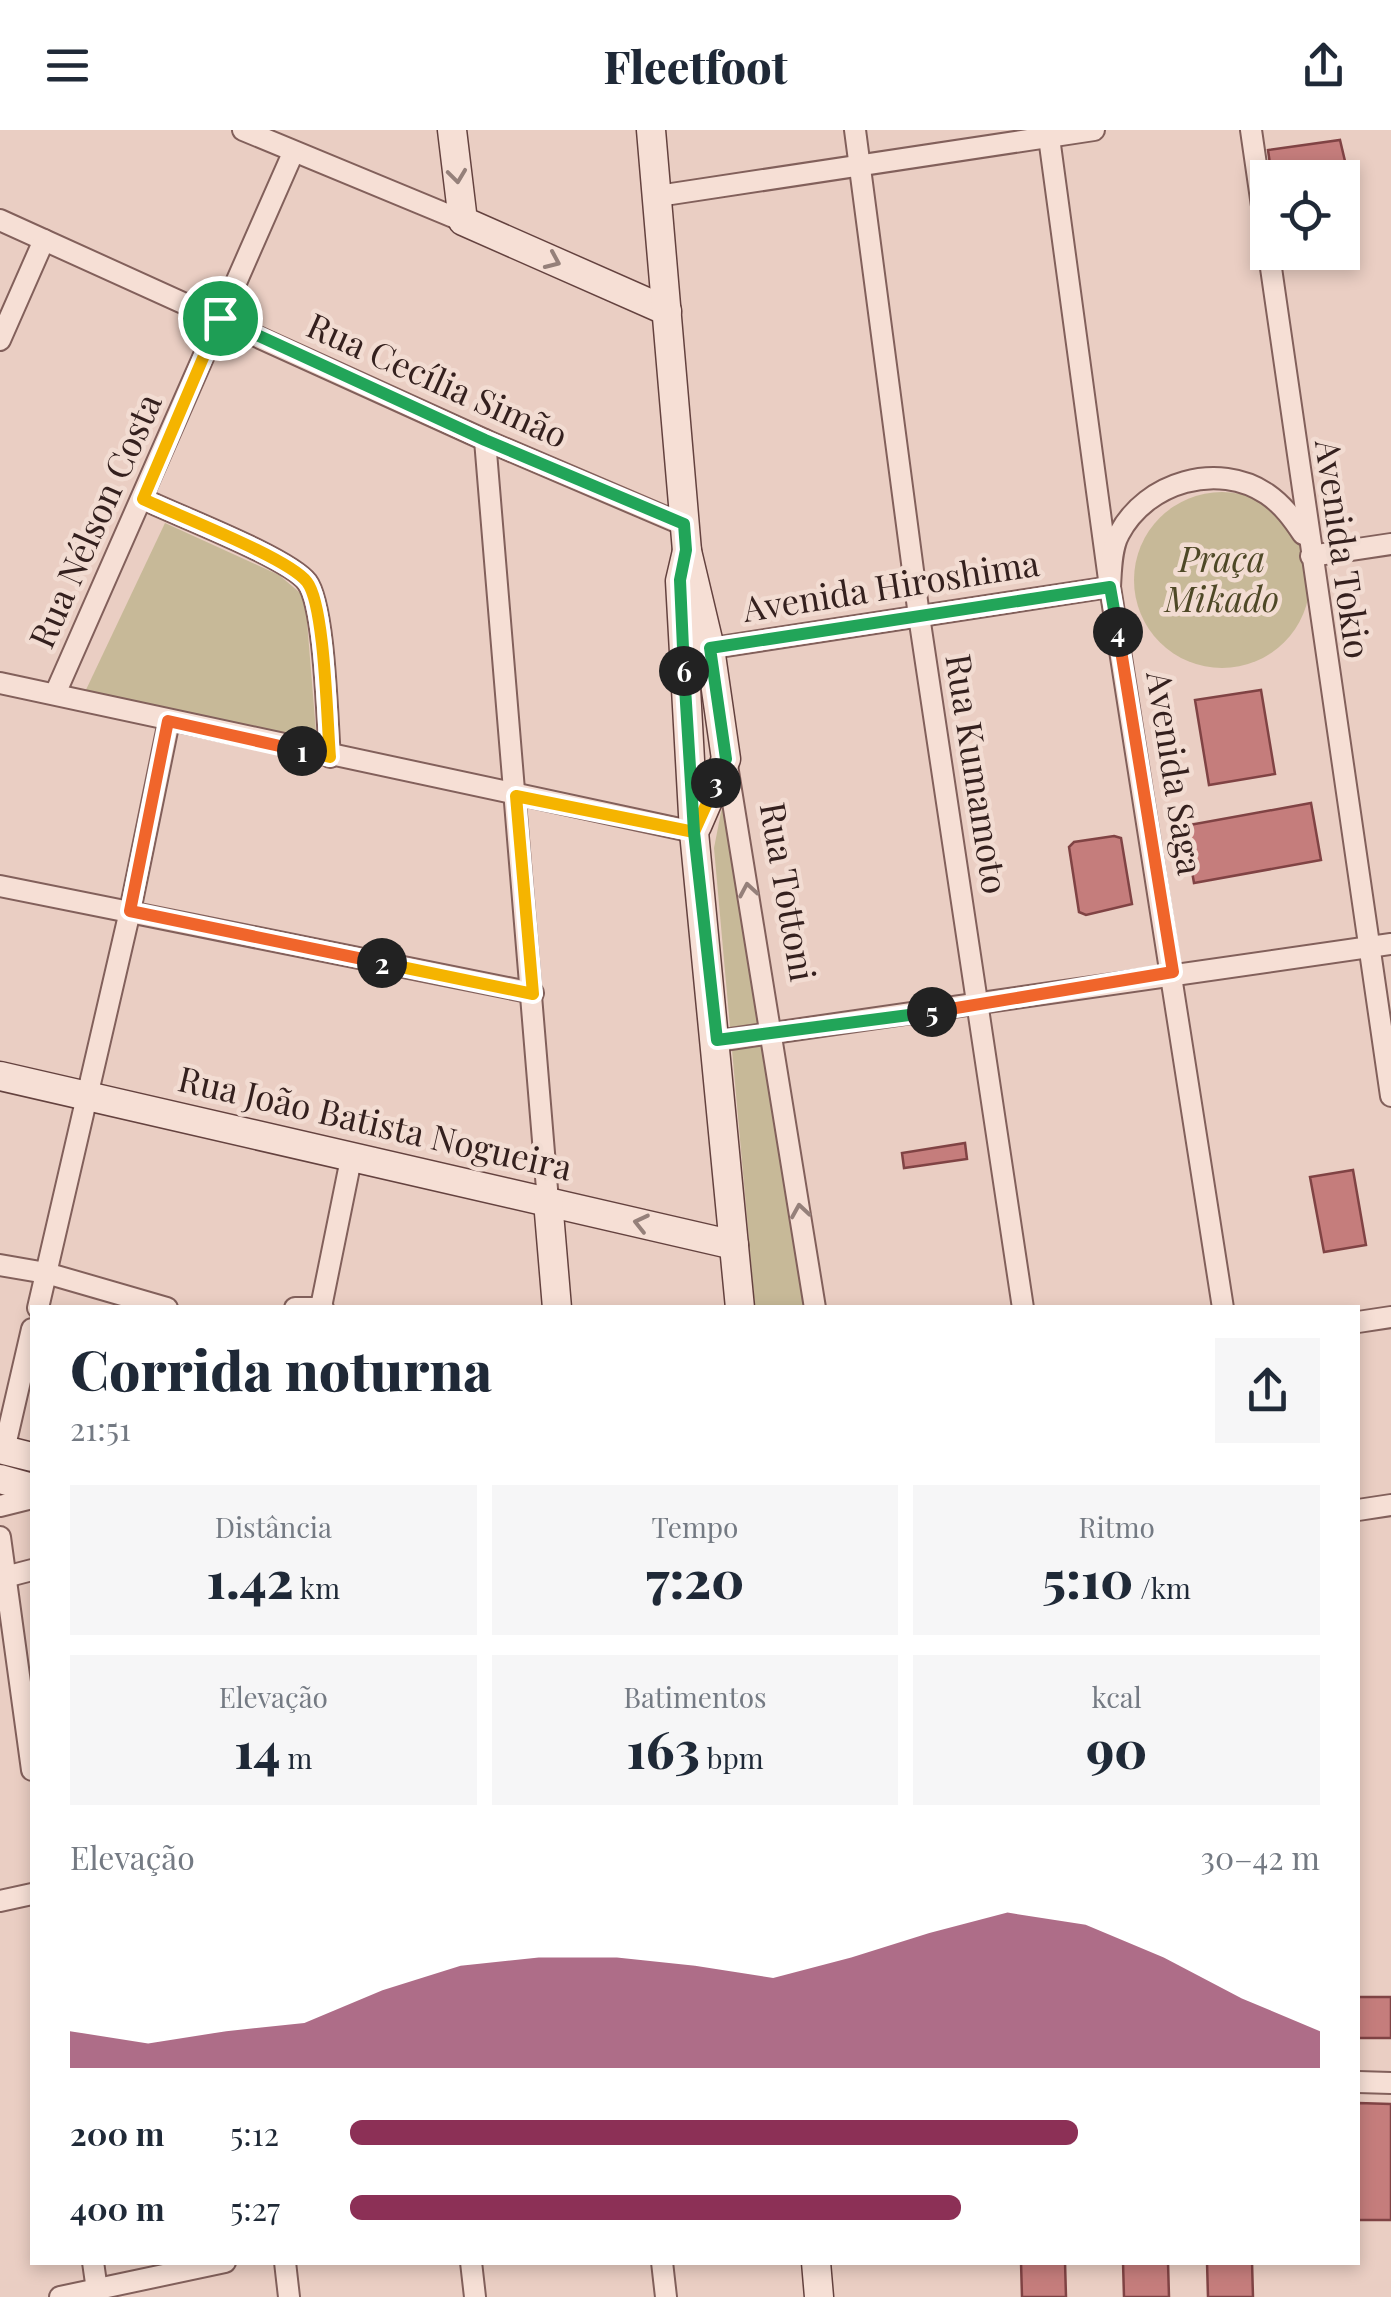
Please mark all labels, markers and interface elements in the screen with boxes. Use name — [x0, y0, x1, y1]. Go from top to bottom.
text: Fleetfoot — [603, 35, 788, 95]
icon: menu — [40, 38, 95, 93]
icon: share — [1296, 38, 1351, 93]
map controls — [1250, 160, 1360, 270]
button: locate — [1250, 160, 1360, 270]
one-way arrow — [446, 167, 467, 184]
one-way arrow — [543, 249, 561, 269]
pin — [178, 276, 263, 361]
icon: arrive — [193, 291, 248, 346]
street label: Rua Cecília Simão — [300, 300, 576, 457]
street label: Rua Nélson Costa — [17, 385, 171, 655]
street label: Avenida Tokio — [1306, 435, 1383, 661]
park label: Praça Mikado — [1163, 534, 1279, 621]
street label: Avenida Hiroshima — [738, 538, 1043, 631]
pin: 4 — [1093, 607, 1143, 657]
text: 4 — [1111, 613, 1125, 650]
pin: 6 — [659, 646, 709, 696]
street label: Rua Kumamoto — [936, 650, 1021, 897]
text: 6 — [676, 652, 692, 689]
street label: Avenida Saga — [1137, 666, 1216, 878]
pin: 1 — [277, 726, 327, 776]
text: 1 — [297, 732, 307, 769]
pin: 3 — [691, 758, 741, 808]
text: 3 — [709, 764, 723, 801]
street label: Rua Tottoni — [751, 798, 828, 985]
one-way arrow — [738, 882, 759, 899]
pin: 2 — [357, 938, 407, 988]
text: 2 — [375, 944, 389, 981]
pin: 5 — [907, 987, 957, 1037]
text: 5 — [926, 993, 938, 1030]
street label: Rua João Batista Nogueira — [174, 1053, 578, 1190]
one-way arrow — [790, 1203, 811, 1219]
one-way arrow — [633, 1214, 650, 1235]
text: Corrida noturna — [70, 1331, 492, 1405]
button: share — [1215, 1338, 1320, 1443]
text: 21:51 — [70, 1406, 131, 1449]
text: Distância — [215, 1508, 332, 1545]
text: Tempo — [652, 1508, 738, 1545]
text: Ritmo — [1078, 1508, 1155, 1545]
text: 1.42 — [207, 1545, 294, 1612]
text: 7:20 — [646, 1545, 744, 1612]
text: 5:10 — [1042, 1545, 1133, 1612]
text: km — [294, 1569, 340, 1606]
text: /km — [1133, 1569, 1191, 1606]
text: Elevação — [219, 1678, 328, 1715]
text: Batimentos — [623, 1678, 767, 1715]
text: kcal — [1092, 1678, 1142, 1715]
text: 14 — [234, 1715, 281, 1782]
text: 163 — [626, 1715, 700, 1782]
text: 90 — [1086, 1715, 1147, 1782]
text: m — [281, 1739, 312, 1776]
text: bpm — [700, 1739, 764, 1776]
text: Elevação — [70, 1835, 195, 1878]
text: 30–42 m — [1201, 1835, 1320, 1878]
text: 200 m — [70, 2111, 164, 2154]
text: 5:12 — [230, 2111, 279, 2154]
text: 400 m — [70, 2186, 165, 2229]
text: 5:27 — [230, 2186, 280, 2229]

